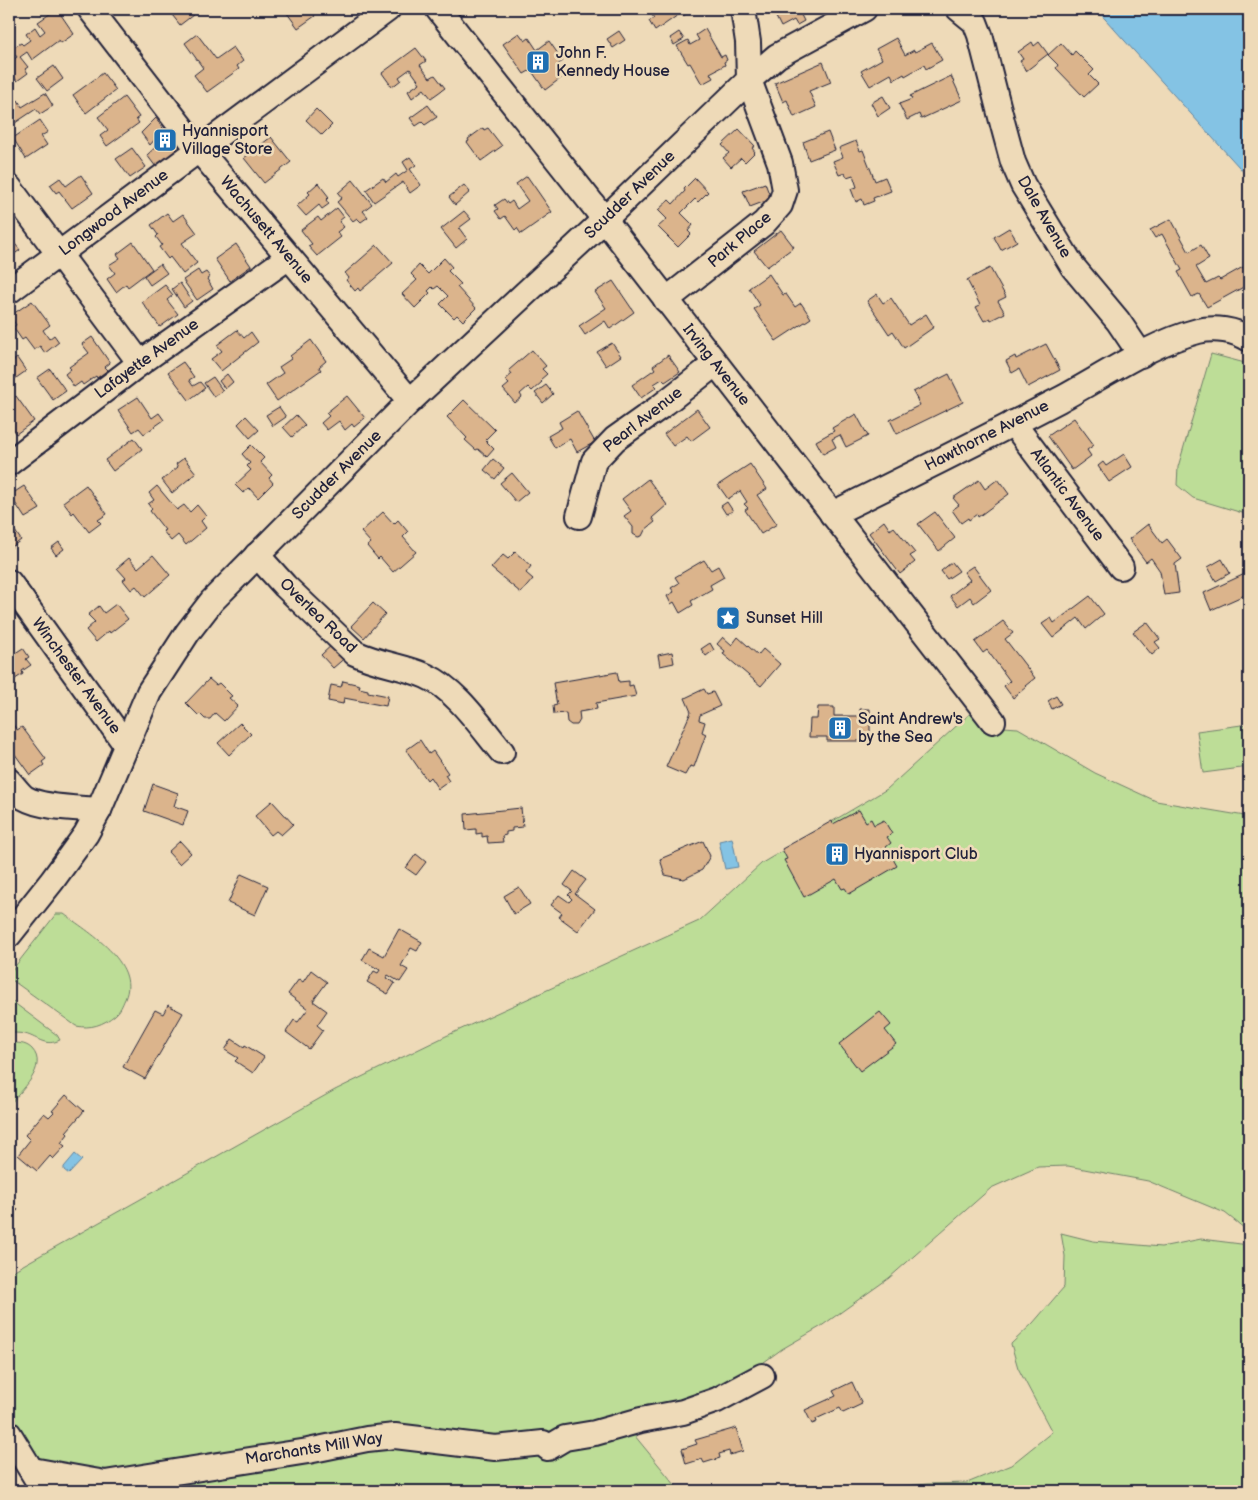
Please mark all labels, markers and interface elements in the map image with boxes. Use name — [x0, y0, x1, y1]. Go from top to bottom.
place label: John F. Kennedy House — [556, 44, 670, 81]
building icon: John F. Kennedy House — [525, 49, 551, 75]
place label: Hyannisport Village Store — [182, 122, 273, 159]
building icon: Hyannisport Village Store — [152, 127, 178, 153]
street label: Scudder Avenue — [581, 147, 680, 243]
street label: Longwood Avenue — [56, 165, 173, 260]
street label: Wachusett Avenue — [216, 172, 317, 288]
street label: Dale Avenue — [1013, 173, 1075, 262]
street label: Park Place — [704, 208, 776, 272]
street label: Lafayette Avenue — [91, 315, 203, 403]
street label: Irving Avenue — [678, 320, 754, 410]
street label: Pearl Avenue — [600, 383, 687, 457]
street label: Hawthorne Avenue — [922, 396, 1053, 476]
street label: Scudder Avenue — [288, 426, 386, 524]
street label: Atlantic Avenue — [1026, 445, 1108, 546]
street label: Overlea Road — [275, 574, 361, 658]
place icon: Sunset Hill — [715, 605, 741, 631]
place label: Sunset Hill — [746, 609, 823, 628]
street label: Winchester Avenue — [27, 614, 125, 738]
place label: Saint Andrew's by the Sea — [858, 710, 963, 747]
building icon: Saint Andrew's by the Sea — [827, 715, 853, 741]
building icon: Hyannisport Club — [824, 841, 850, 867]
place label: Hyannisport Club — [854, 845, 978, 864]
street label: Marchants Mill Way — [244, 1429, 385, 1469]

